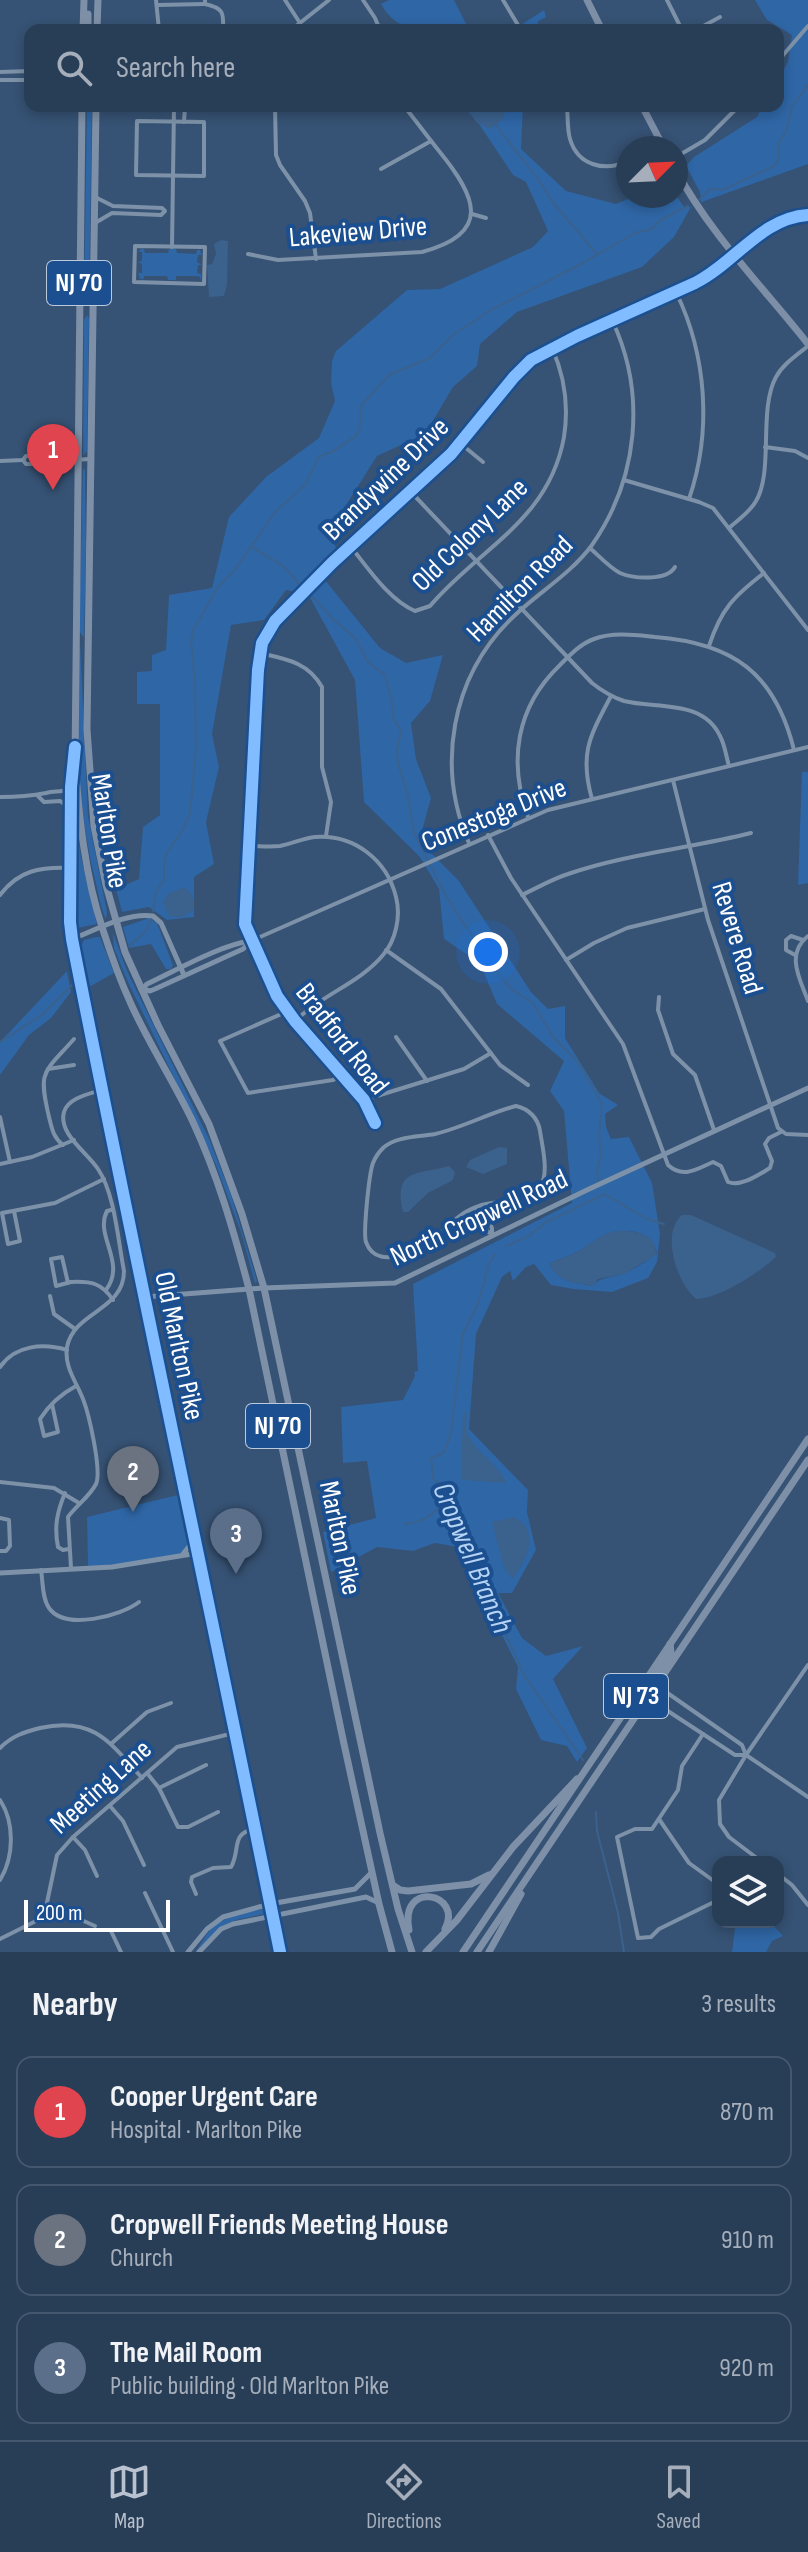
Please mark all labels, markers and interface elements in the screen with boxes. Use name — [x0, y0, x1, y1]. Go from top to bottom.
search box — [24, 24, 784, 112]
icon: search — [52, 46, 96, 90]
text: Search here — [116, 50, 235, 86]
north arrow — [616, 136, 688, 208]
street label: Lakeview Drive — [287, 210, 429, 254]
road number: NJ 70 — [47, 261, 111, 305]
street label: Brandywine Drive — [316, 411, 456, 547]
pin: 1 — [27, 424, 79, 490]
street label: Old Colony Lane — [405, 472, 535, 598]
street label: Hamilton Road — [460, 529, 580, 649]
street label: Marlton Pike — [84, 771, 134, 891]
street label: Conestoga Drive — [417, 771, 571, 859]
street label: Revere Road — [704, 878, 770, 998]
your location — [468, 932, 508, 972]
street label: Bradford Road — [288, 977, 396, 1101]
street label: North Cropwell Road — [385, 1163, 573, 1273]
street label: Old Marlton Pike — [147, 1269, 211, 1423]
road number: NJ 70 — [246, 1404, 310, 1448]
pin: 2 — [107, 1446, 159, 1512]
water label: Cropwell Branch — [424, 1477, 520, 1639]
street label: Marlton Pike — [312, 1478, 368, 1598]
pin: 3 — [210, 1508, 262, 1574]
road number: NJ 73 — [604, 1674, 668, 1718]
street label: Meeting Lane — [44, 1733, 158, 1841]
map controls — [712, 1856, 784, 1928]
button: layers — [712, 1856, 784, 1928]
scale bar — [24, 1896, 170, 1932]
text: 200 m — [36, 1900, 82, 1927]
text: Nearby — [32, 1984, 118, 2025]
text: 3 results — [701, 1989, 776, 2020]
text: Cooper Urgent Care — [110, 2079, 318, 2115]
text: 1 — [55, 2097, 65, 2128]
text: 870 m — [720, 2097, 774, 2128]
text: Hospital · Marlton Pike — [110, 2115, 302, 2146]
text: Cropwell Friends Meeting House — [110, 2207, 449, 2243]
text: 2 — [54, 2225, 66, 2256]
text: 910 m — [721, 2225, 774, 2256]
text: Church — [110, 2243, 173, 2274]
text: The Mail Room — [110, 2335, 262, 2371]
text: 3 — [54, 2353, 66, 2384]
text: 920 m — [719, 2353, 774, 2384]
text: Public building · Old Marlton Pike — [110, 2371, 389, 2402]
tab: Map — [107, 2460, 151, 2535]
tab: Directions — [366, 2460, 442, 2535]
tab: Saved — [657, 2460, 701, 2535]

